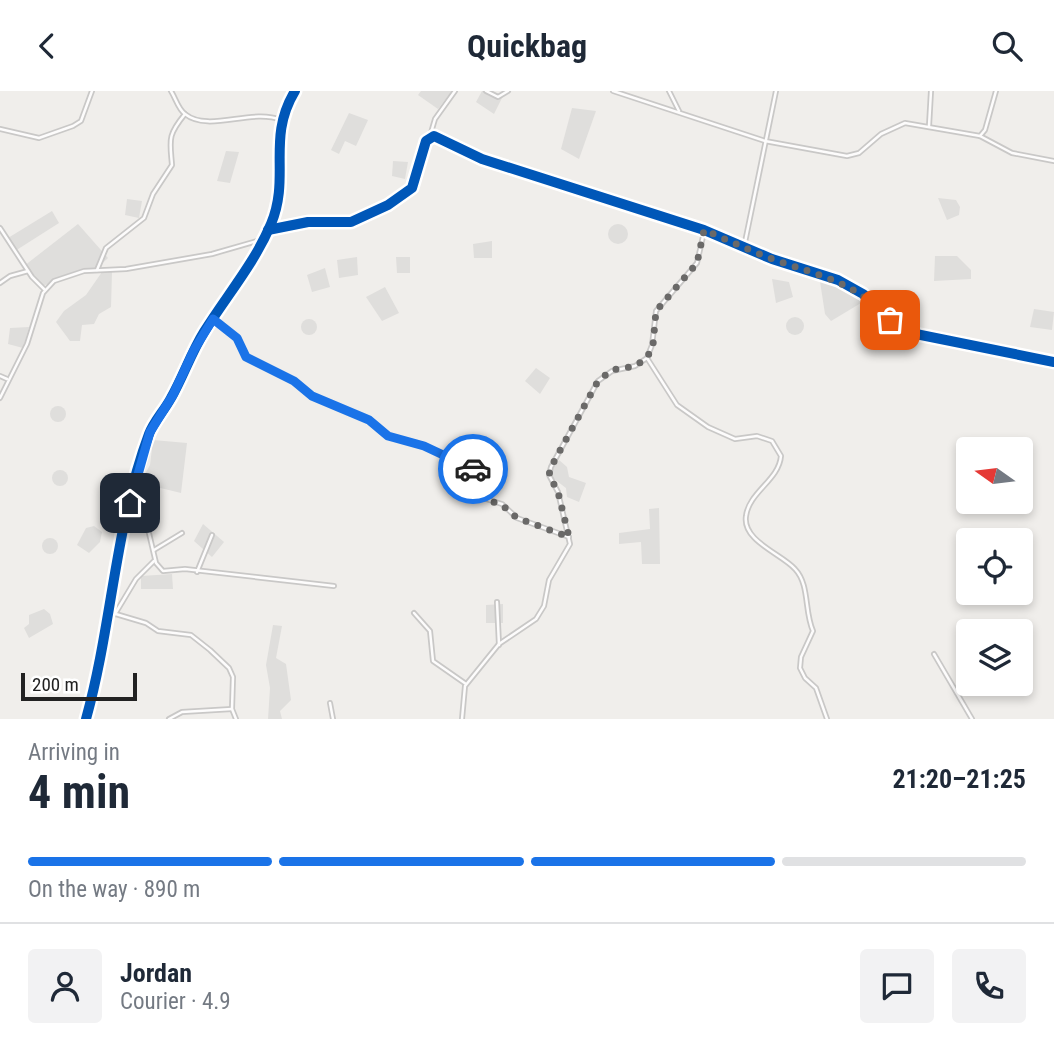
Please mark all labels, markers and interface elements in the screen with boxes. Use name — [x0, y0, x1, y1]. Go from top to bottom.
icon: back — [28, 27, 66, 65]
text: Quickbag — [467, 27, 587, 65]
icon: search — [988, 27, 1026, 65]
pin — [860, 290, 920, 350]
icon: bag — [871, 301, 909, 339]
courier — [438, 434, 508, 504]
north arrow — [956, 437, 1032, 515]
map controls — [956, 437, 1033, 696]
icon: car — [454, 450, 492, 488]
pin — [100, 473, 160, 533]
icon: home — [111, 484, 149, 522]
button: locate — [956, 528, 1033, 605]
button: layers — [956, 619, 1033, 696]
scale bar — [21, 670, 136, 702]
text: 200 m — [32, 673, 79, 696]
text: Arriving in — [28, 739, 120, 766]
text: 21:20–21:25 — [892, 764, 1026, 794]
text: 4 min — [28, 765, 130, 819]
text: On the way · 890 m — [28, 876, 200, 903]
button: person — [28, 949, 102, 1023]
button: chat — [860, 949, 934, 1023]
button: phone — [952, 949, 1026, 1023]
text: Jordan — [120, 958, 192, 988]
text: Courier · 4.9 — [120, 988, 231, 1015]

